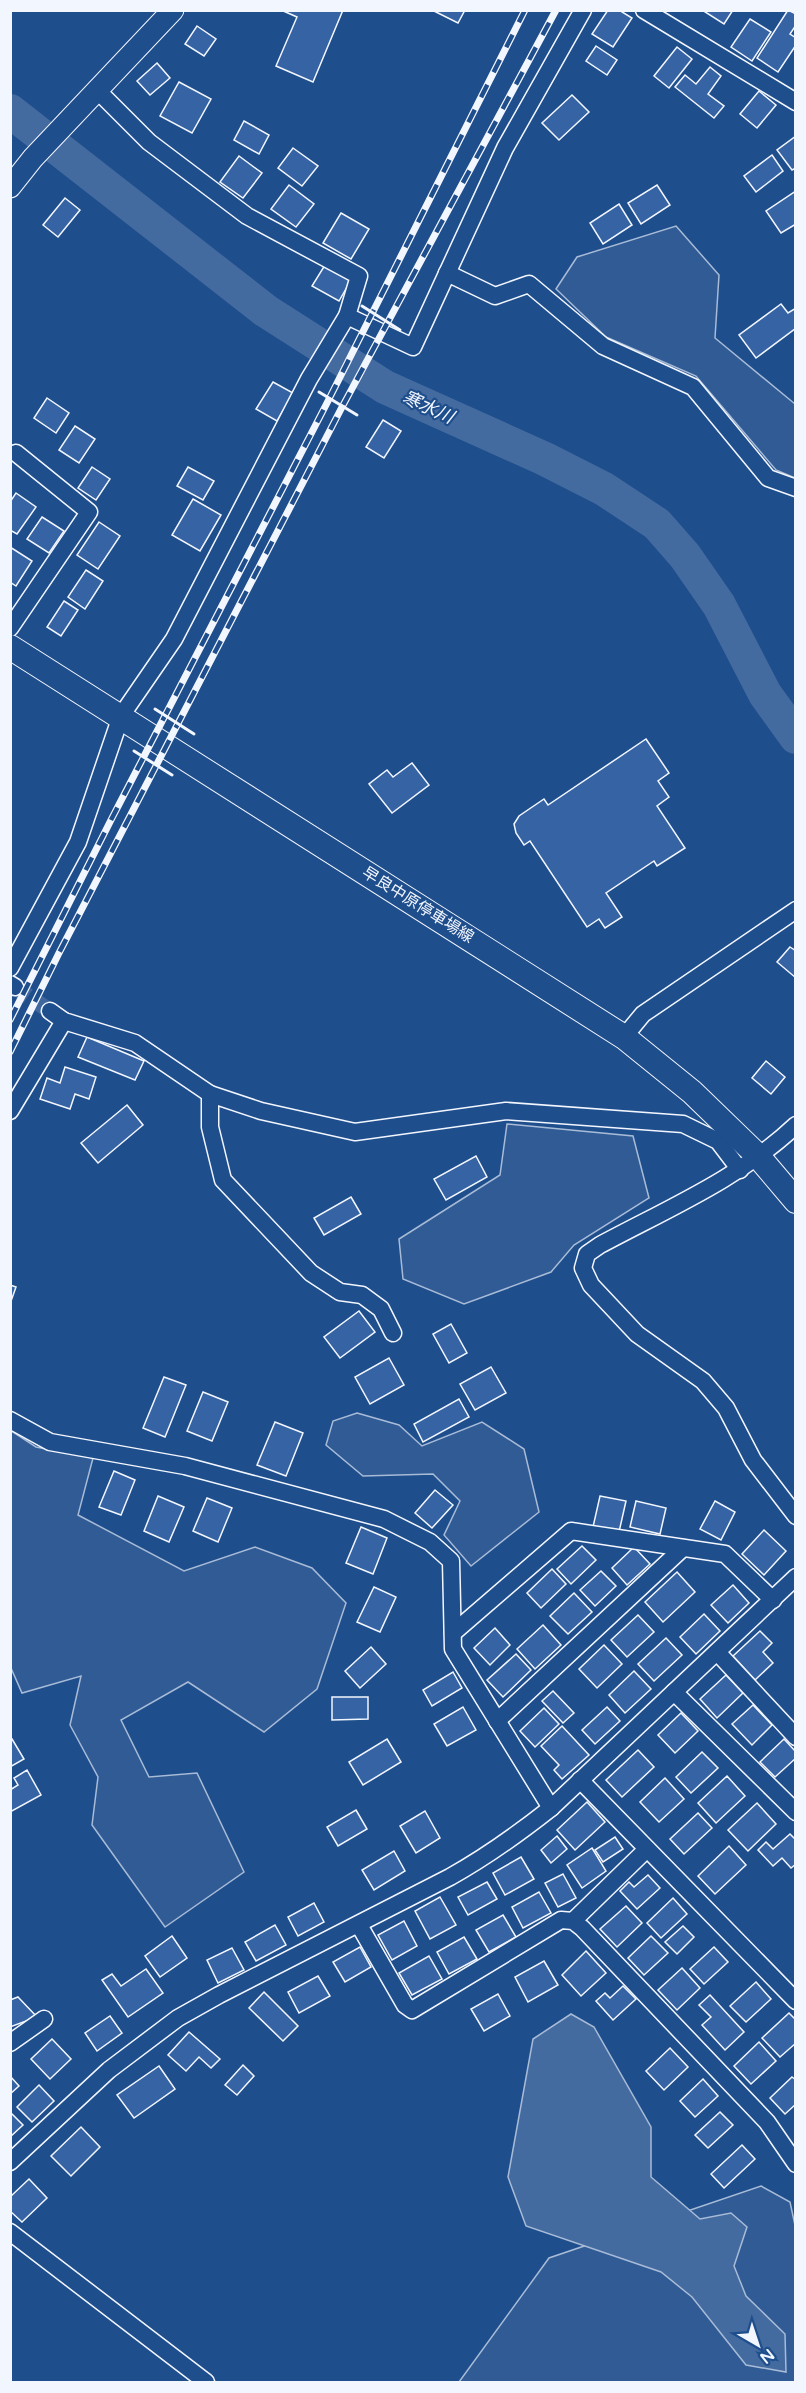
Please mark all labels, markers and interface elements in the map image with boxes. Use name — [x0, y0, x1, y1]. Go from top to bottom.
water label: 寒水川 — [399, 386, 459, 429]
street label: 早良中原停車場線 — [358, 863, 478, 947]
north arrow — [728, 2315, 788, 2375]
text: N — [756, 2344, 778, 2368]

